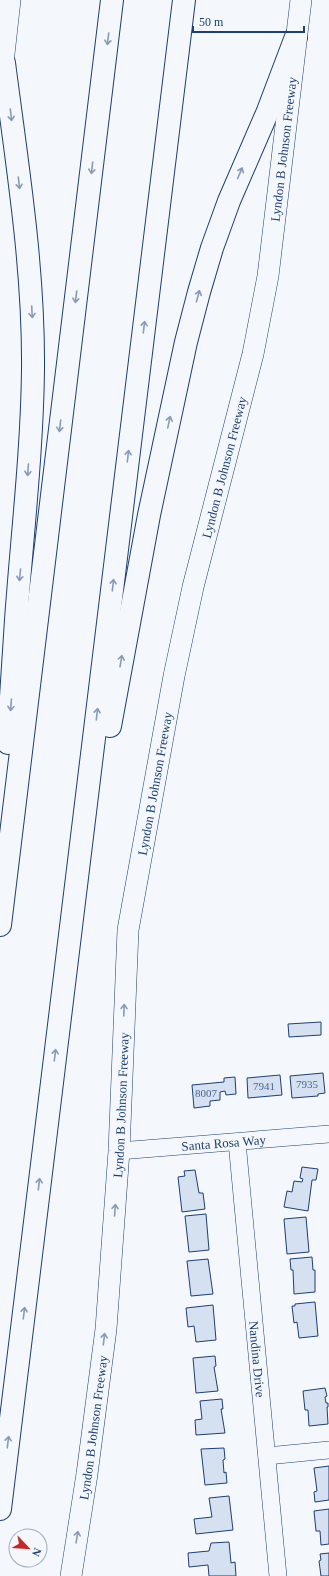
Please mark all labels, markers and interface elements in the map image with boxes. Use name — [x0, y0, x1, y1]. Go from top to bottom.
scale bar — [193, 8, 304, 34]
text: 50 m — [199, 15, 224, 29]
one-way arrow — [104, 32, 111, 45]
street label: Lyndon B Johnson Freeway — [267, 76, 299, 222]
one-way arrow — [7, 108, 15, 121]
one-way arrow — [88, 161, 96, 174]
one-way arrow — [237, 168, 245, 180]
one-way arrow — [15, 176, 23, 189]
one-way arrow — [72, 290, 80, 303]
one-way arrow — [195, 290, 202, 303]
one-way arrow — [28, 305, 35, 318]
one-way arrow — [140, 321, 148, 334]
street label: Lyndon B Johnson Freeway — [198, 394, 249, 540]
one-way arrow — [165, 416, 173, 429]
one-way arrow — [57, 419, 64, 432]
one-way arrow — [125, 450, 132, 463]
one-way arrow — [25, 463, 32, 476]
one-way arrow — [16, 568, 24, 581]
one-way arrow — [109, 579, 117, 592]
one-way arrow — [117, 655, 125, 668]
one-way arrow — [7, 698, 14, 711]
one-way arrow — [93, 708, 101, 721]
street label: Lyndon B Johnson Freeway — [134, 710, 175, 856]
one-way arrow — [120, 1004, 128, 1017]
street label: Lyndon B Johnson Freeway — [110, 1031, 131, 1178]
one-way arrow — [52, 1049, 59, 1062]
house number: 7935 — [296, 1078, 319, 1090]
house number: 7941 — [253, 1080, 275, 1092]
house number: 8007 — [195, 1087, 218, 1099]
street label: Santa Rosa Way — [181, 1132, 267, 1153]
one-way arrow — [36, 1178, 43, 1191]
one-way arrow — [111, 1204, 118, 1217]
one-way arrow — [20, 1307, 28, 1320]
street label: Nandina Drive — [246, 1320, 269, 1398]
one-way arrow — [101, 1333, 108, 1346]
street label: Lyndon B Johnson Freeway — [76, 1354, 110, 1501]
one-way arrow — [4, 1436, 12, 1449]
north arrow — [8, 1528, 48, 1568]
one-way arrow — [73, 1531, 81, 1544]
text: N — [30, 1546, 44, 1558]

